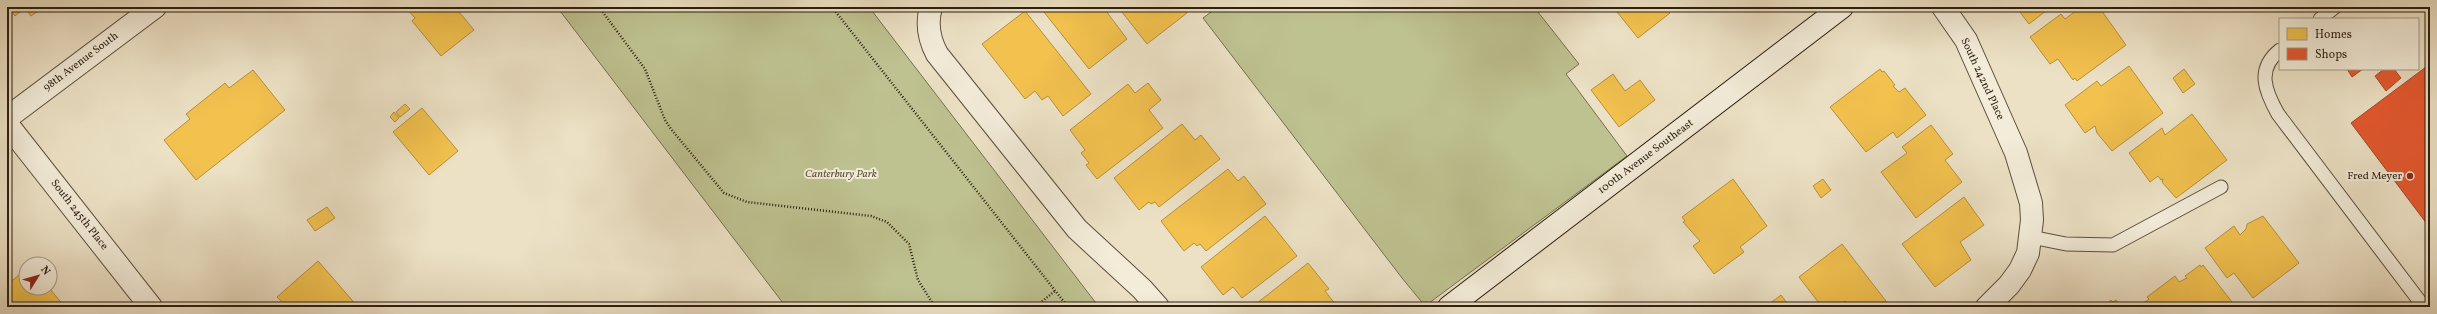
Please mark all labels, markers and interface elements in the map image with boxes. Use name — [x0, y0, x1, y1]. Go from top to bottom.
legend — [2279, 18, 2419, 70]
text: Homes — [2315, 27, 2352, 43]
street label: 98th Avenue South — [40, 28, 122, 95]
street label: South 242nd Place — [1956, 35, 2008, 123]
text: Shops — [2315, 47, 2347, 63]
street label: 100th Avenue Southeast — [1595, 116, 1697, 198]
park label: Canterbury Park — [805, 167, 877, 182]
place label: Fred Meyer — [2347, 169, 2402, 184]
marker: Fred Meyer — [2405, 171, 2415, 181]
street label: South 245th Place — [47, 177, 111, 253]
north arrow — [18, 256, 58, 296]
text: N — [36, 263, 53, 279]

